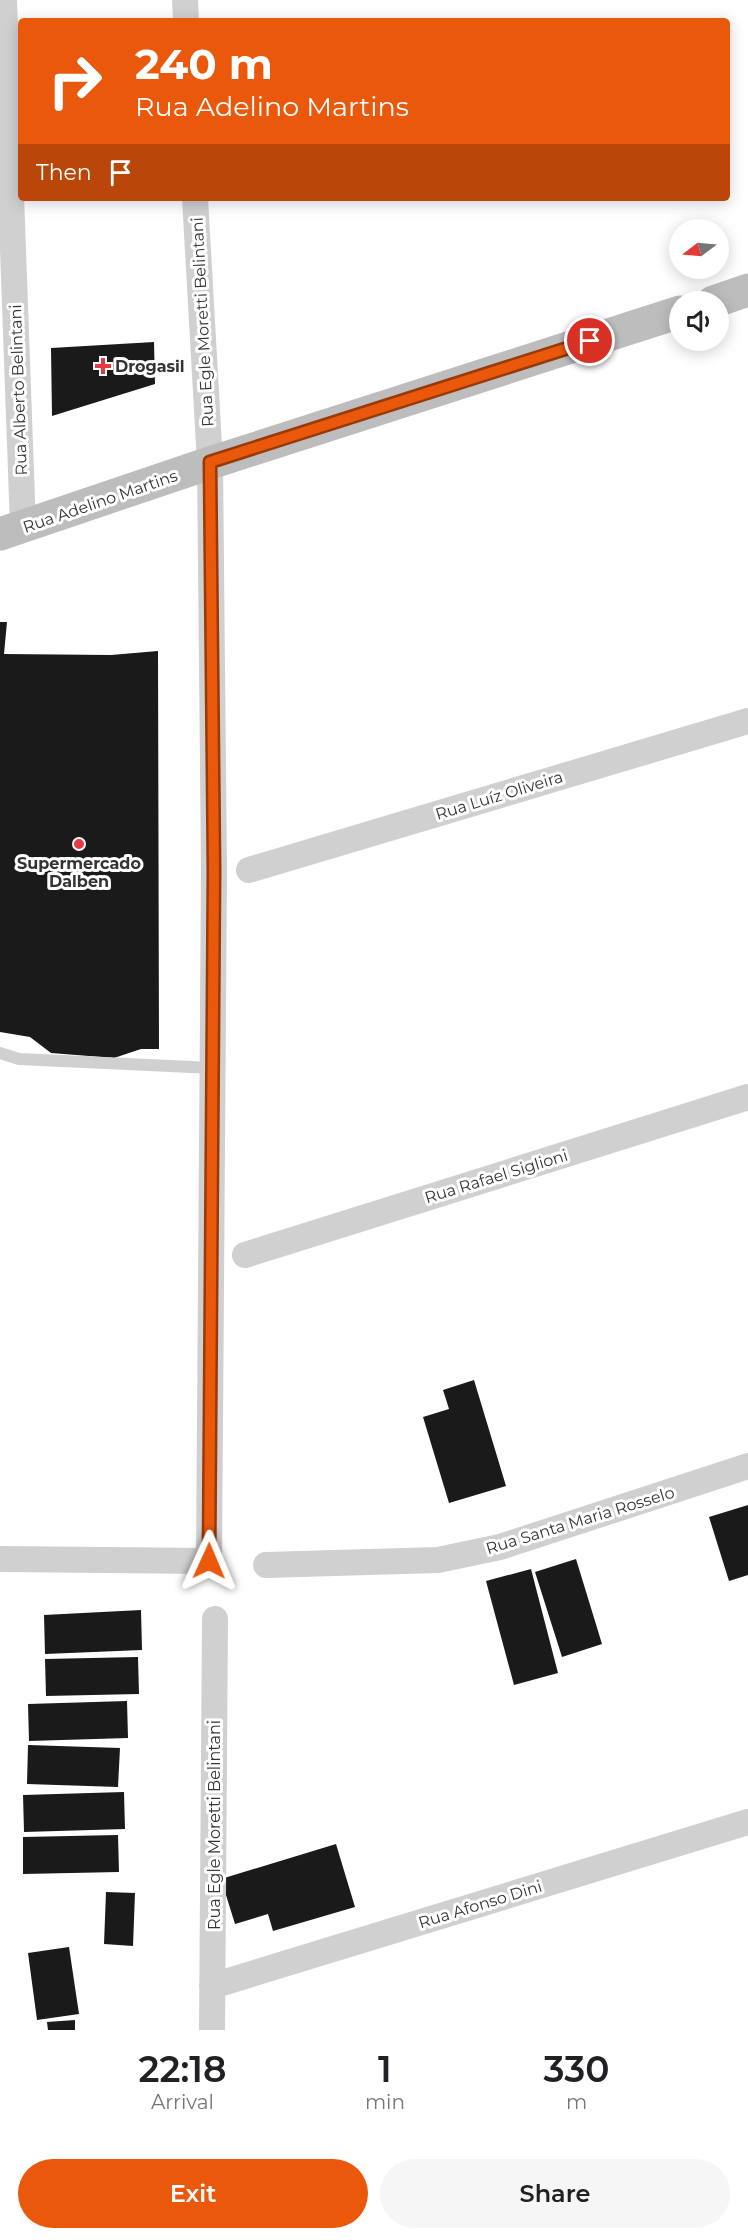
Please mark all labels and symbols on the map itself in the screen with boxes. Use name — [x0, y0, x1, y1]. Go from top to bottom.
street label: Rua Egle Moretti Belintani — [188, 217, 217, 427]
north arrow — [669, 219, 729, 279]
street label: Rua Alberto Belintani — [6, 304, 31, 476]
pin — [564, 315, 615, 366]
place label: Drogasil — [115, 357, 185, 376]
marker: Drogasil — [96, 359, 110, 373]
street label: Rua Adelino Martins — [20, 466, 180, 537]
street label: Rua Luíz Oliveira — [433, 767, 565, 824]
marker: Supermercado Dalben — [72, 837, 86, 851]
place label: Supermercado Dalben — [17, 854, 141, 891]
street label: Rua Rafael Siglioni — [422, 1146, 570, 1207]
street label: Rua Santa Maria Rosselo — [484, 1483, 677, 1558]
position arrow — [177, 1529, 241, 1593]
street label: Rua Egle Moretti Belintani — [205, 1720, 224, 1930]
street label: Rua Afonso Dini — [416, 1877, 544, 1932]

